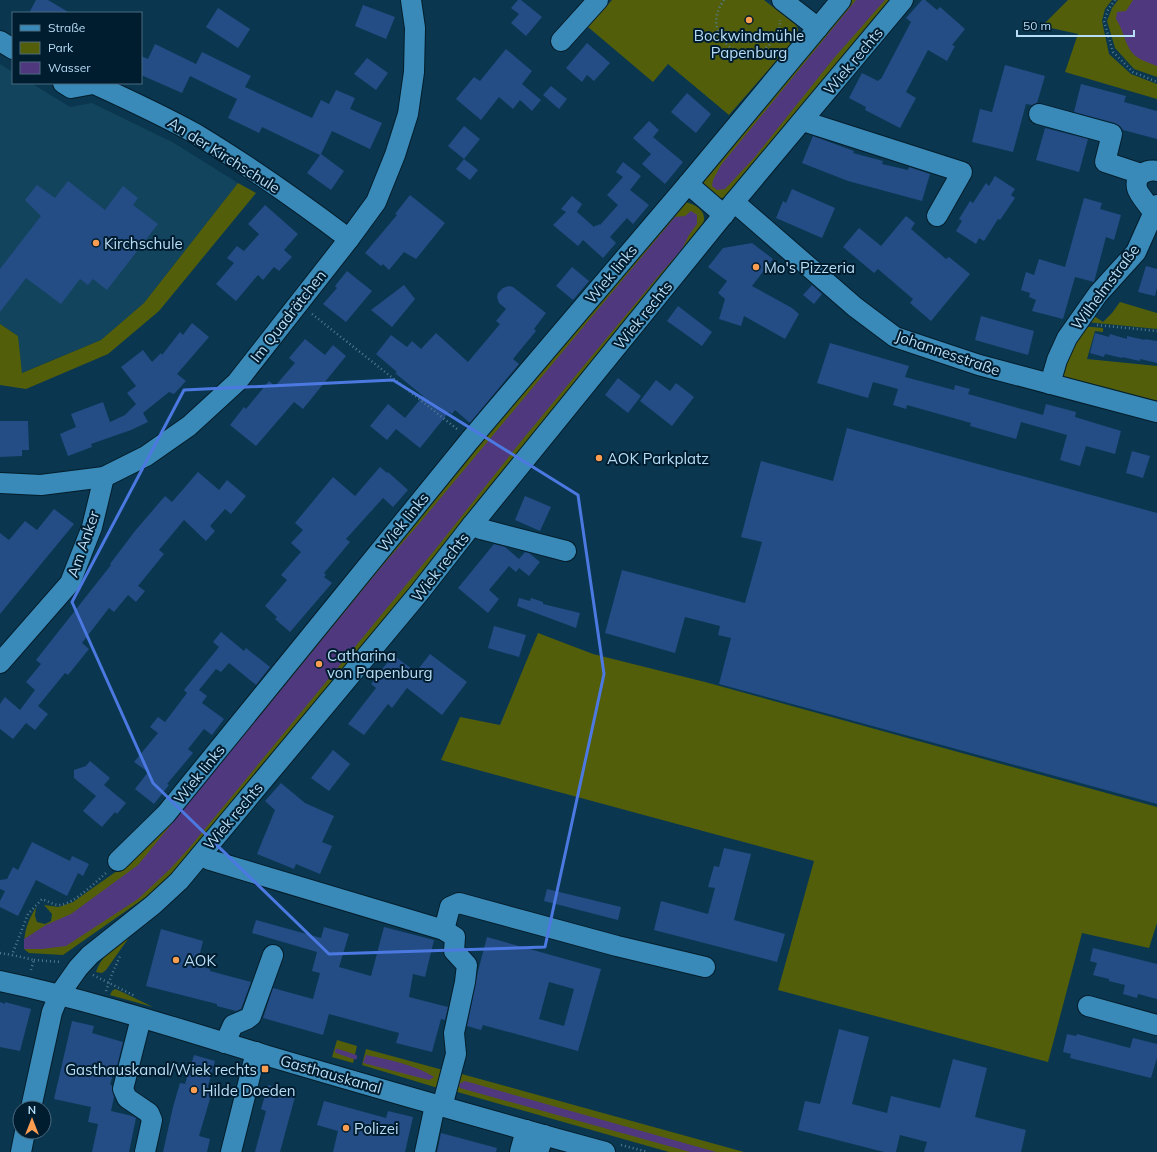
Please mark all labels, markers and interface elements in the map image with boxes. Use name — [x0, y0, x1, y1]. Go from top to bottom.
legend — [12, 12, 142, 84]
scale bar — [1017, 12, 1134, 38]
marker: Bockwindmühle Papenburg — [744, 15, 754, 25]
text: 50 m — [1023, 18, 1051, 33]
text: Straße — [48, 20, 85, 35]
street label: Wiek rechts — [819, 23, 887, 99]
place label: Bockwindmühle Papenburg — [694, 26, 804, 62]
text: Park — [48, 40, 74, 55]
text: Wasser — [48, 60, 91, 75]
street label: An der Kirchschule — [164, 113, 284, 197]
place label: Kirchschule — [104, 234, 183, 253]
marker: Kirchschule — [91, 238, 101, 248]
street label: Wilhelmstraße — [1067, 240, 1143, 334]
street label: Wiek links — [581, 241, 641, 307]
place label: Mo's Pizzeria — [764, 258, 855, 277]
marker: Mo's Pizzeria — [751, 262, 761, 272]
street label: Im Quadrätchen — [246, 266, 330, 366]
street label: Wiek rechts — [610, 277, 676, 353]
street label: Johannesstraße — [893, 326, 1003, 380]
place label: AOK Parkplatz — [607, 449, 709, 468]
marker: AOK Parkplatz — [594, 453, 604, 463]
street label: Wiek links — [373, 488, 433, 556]
street label: Am Anker — [63, 508, 103, 580]
street label: Wiek rechts — [407, 529, 473, 605]
place label: Catharina von Papenburg — [327, 646, 433, 682]
marker: Catharina von Papenburg — [314, 659, 324, 669]
street label: Wiek links — [169, 740, 229, 808]
street label: Wiek rechts — [199, 778, 267, 854]
place label: AOK — [184, 951, 216, 970]
marker: AOK — [171, 955, 181, 965]
street label: Gasthauskanal — [278, 1050, 384, 1098]
place label: Gasthauskanal/Wiek rechts — [65, 1060, 257, 1079]
marker: Gasthauskanal/Wiek rechts — [260, 1064, 270, 1074]
place label: Hilde Doeden — [202, 1081, 296, 1100]
marker: Hilde Doeden — [189, 1085, 199, 1095]
north arrow — [12, 1100, 52, 1140]
text: N — [28, 1103, 36, 1117]
place label: Polizei — [354, 1119, 399, 1138]
marker: Polizei — [341, 1123, 351, 1133]

